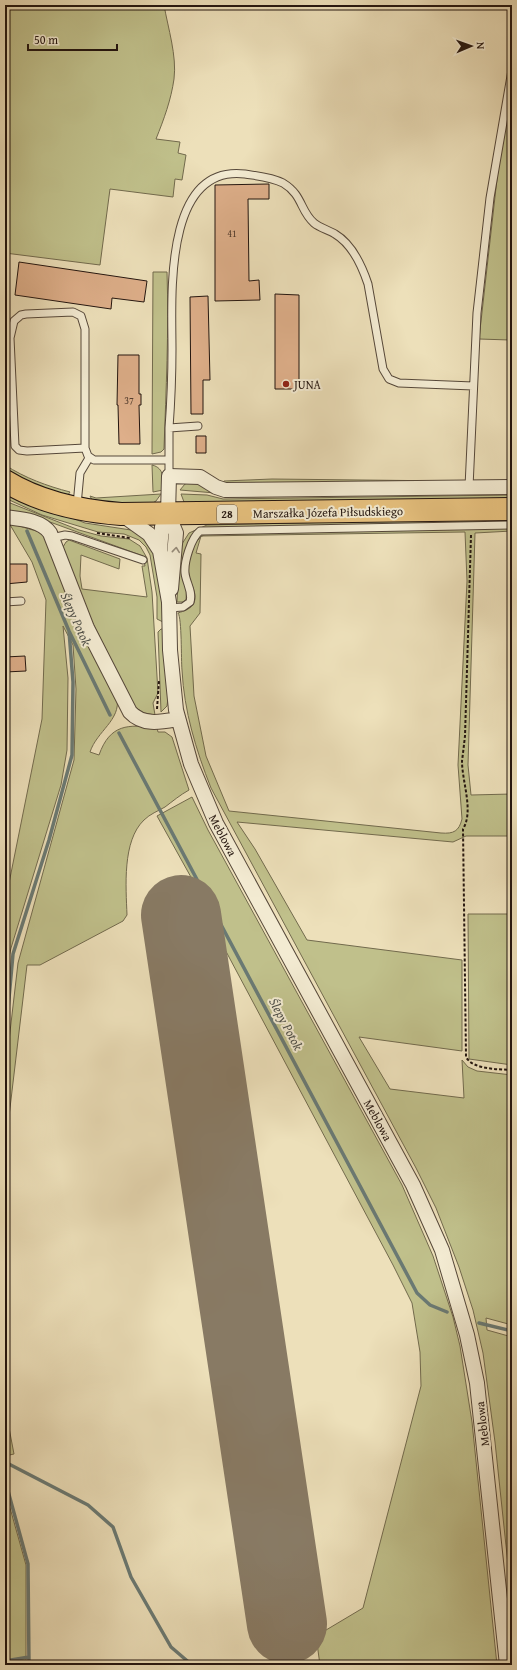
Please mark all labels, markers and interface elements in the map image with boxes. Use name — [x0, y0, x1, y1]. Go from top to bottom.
scale bar — [28, 26, 117, 52]
north arrow — [451, 26, 491, 66]
text: 50 m — [34, 31, 58, 48]
text: N — [473, 42, 489, 50]
house number: 41 — [227, 226, 237, 241]
place label: JUNA — [292, 376, 322, 393]
marker: JUNA — [281, 379, 291, 389]
house number: 37 — [124, 393, 134, 408]
street label: Marszałka Józefa Piłsudskiego — [253, 502, 403, 522]
road number: 28 — [217, 505, 237, 523]
one-way arrow — [171, 547, 180, 553]
water label: Ślepy Potok — [56, 589, 96, 649]
street label: Meblowa — [205, 811, 241, 859]
water label: Ślepy Potok — [264, 995, 308, 1054]
street label: Meblowa — [360, 1096, 397, 1144]
street label: Meblowa — [471, 1400, 493, 1447]

